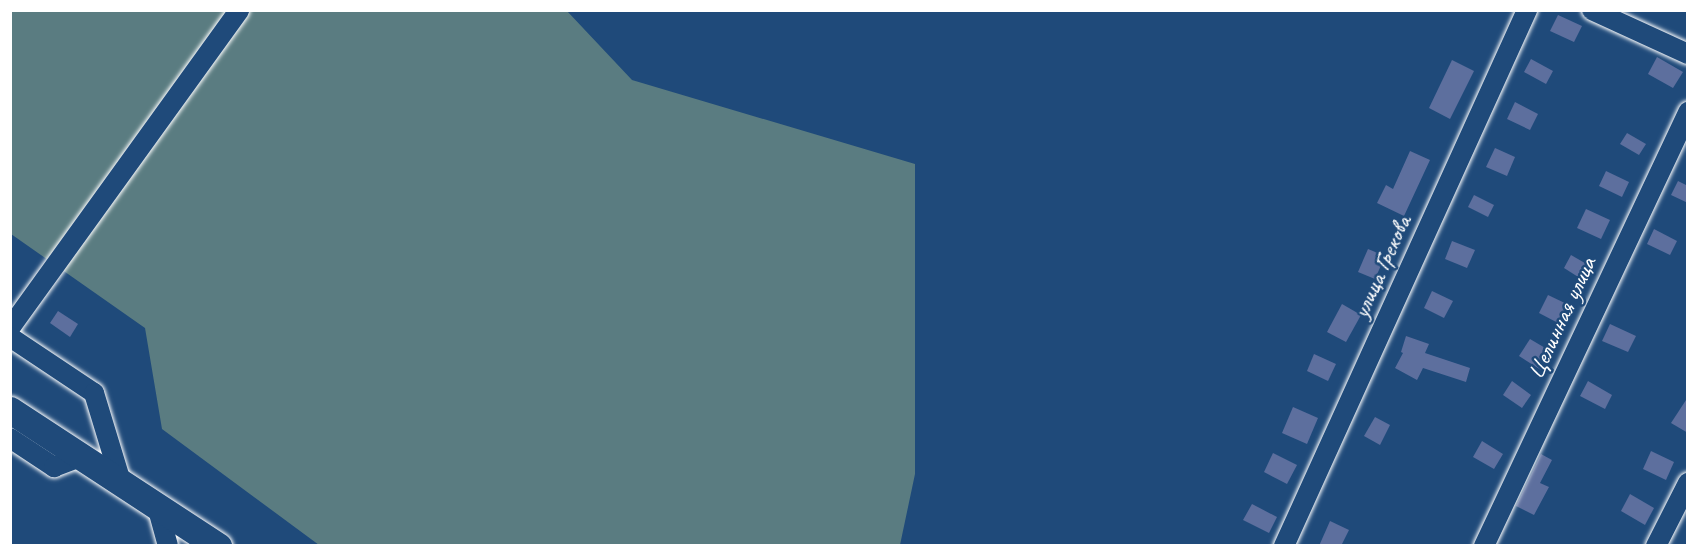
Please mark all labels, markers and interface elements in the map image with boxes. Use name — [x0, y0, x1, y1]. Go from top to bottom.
street label: улица Грекова — [1347, 211, 1417, 323]
street label: Целинная улица — [1521, 252, 1603, 384]

